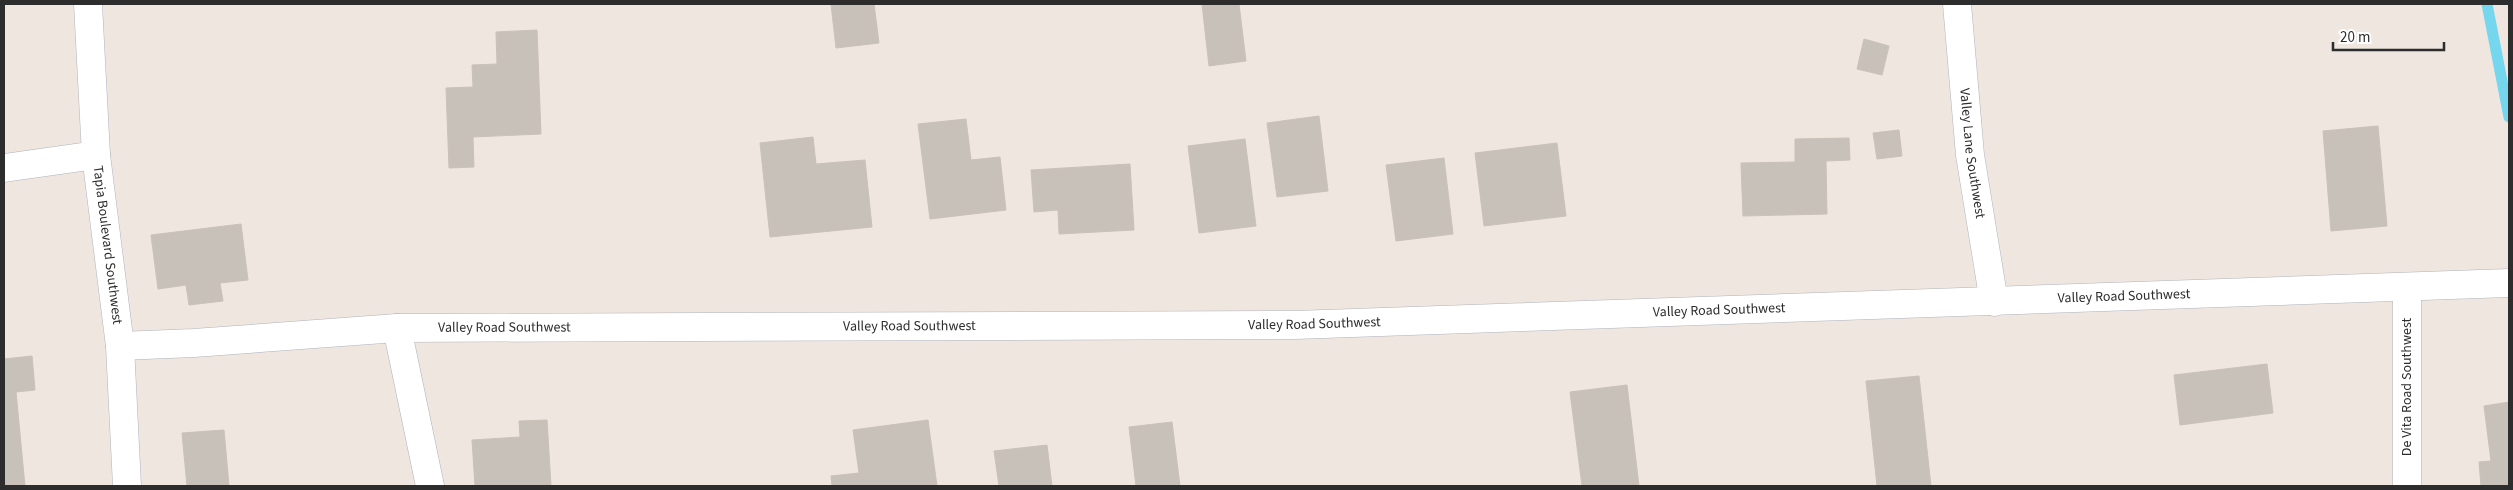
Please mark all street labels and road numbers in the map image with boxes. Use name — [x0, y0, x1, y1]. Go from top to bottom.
street label: Valley Lane Southwest — [1954, 87, 1990, 220]
street label: Tapia Boulevard Southwest — [87, 165, 127, 326]
street label: Valley Road Southwest — [2057, 284, 2191, 309]
street label: Valley Road Southwest — [1652, 298, 1786, 323]
street label: Valley Road Southwest — [1248, 312, 1381, 335]
street label: Valley Road Southwest — [843, 316, 976, 337]
street label: Valley Road Southwest — [438, 317, 571, 338]
street label: De Vita Road Southwest — [2397, 318, 2417, 456]

